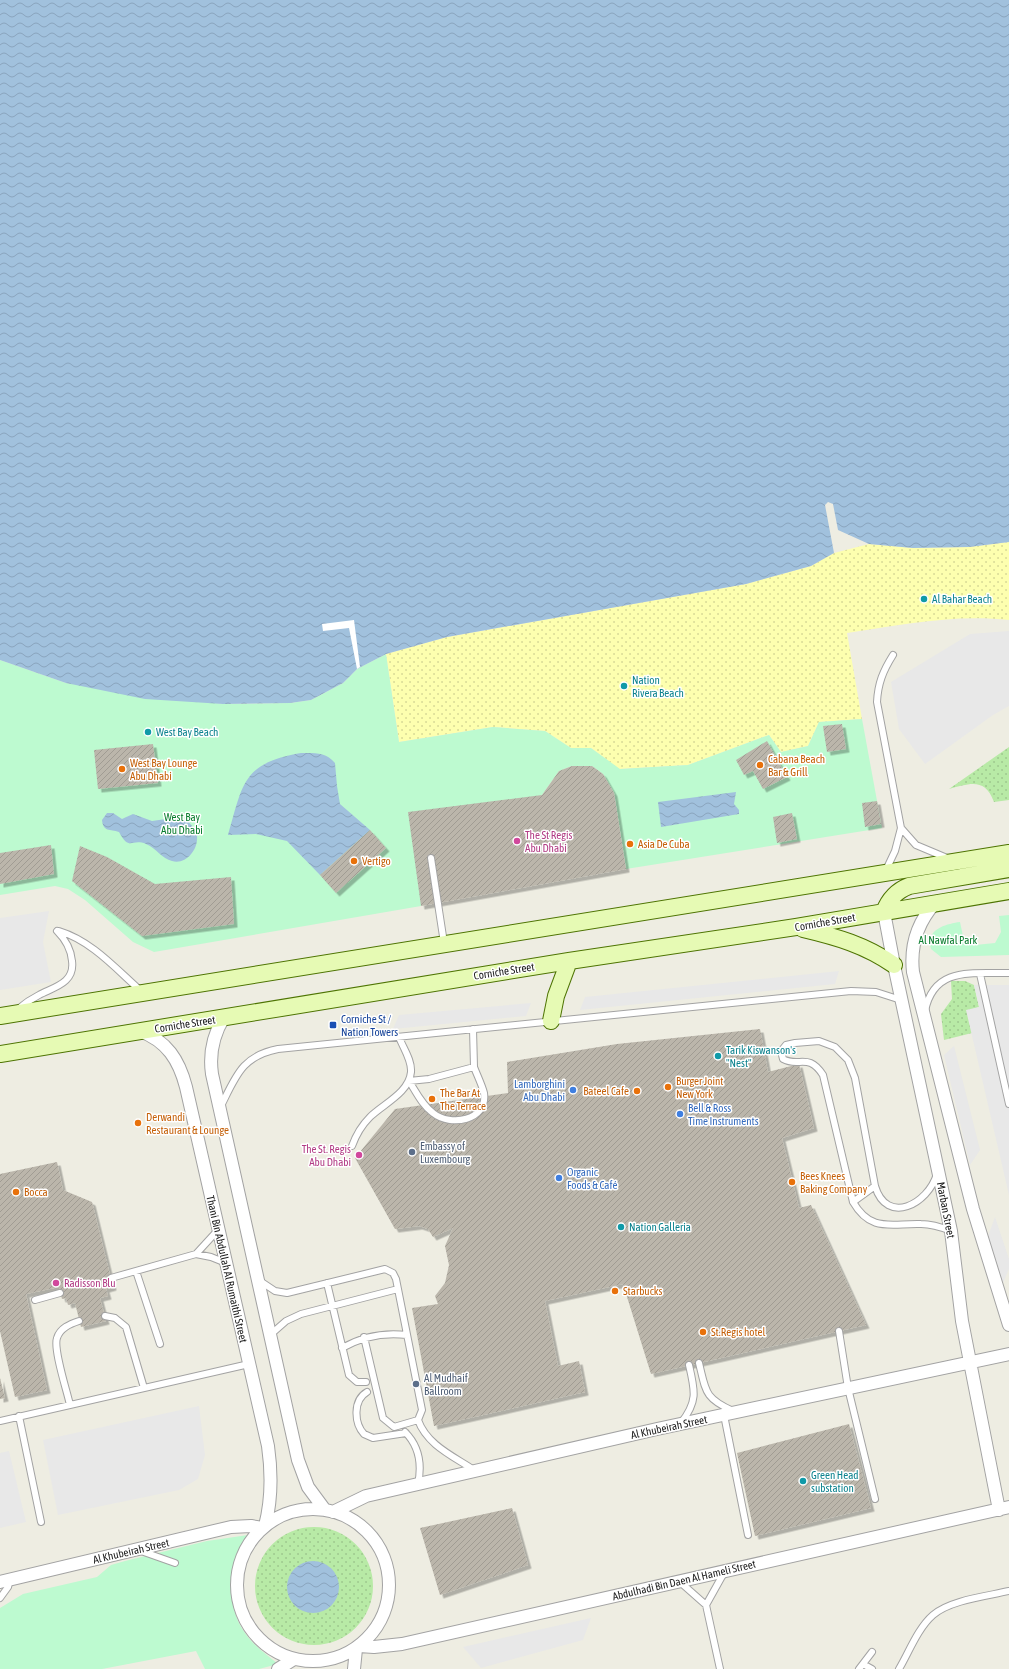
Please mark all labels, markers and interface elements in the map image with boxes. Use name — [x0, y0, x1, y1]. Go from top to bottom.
place label: Al Bahar Beach — [932, 593, 992, 605]
marker: Al Bahar Beach — [919, 594, 929, 604]
place label: Nation Rivera Beach — [632, 674, 684, 699]
marker: Nation Rivera Beach — [619, 681, 629, 691]
place label: West Bay Beach — [156, 726, 218, 738]
marker: West Bay Beach — [143, 727, 153, 737]
place label: Cabana Beach Bar & Grill — [768, 753, 825, 778]
place label: West Bay Lounge Abu Dhabi — [130, 757, 197, 782]
marker: Cabana Beach Bar & Grill — [755, 760, 765, 770]
marker: West Bay Lounge Abu Dhabi — [117, 764, 127, 774]
park label: West Bay Abu Dhabi — [161, 811, 203, 836]
place label: The St Regis Abu Dhabi — [525, 829, 572, 854]
marker: The St Regis Abu Dhabi — [512, 836, 522, 846]
place label: Asia De Cuba — [638, 838, 690, 850]
marker: Asia De Cuba — [625, 839, 635, 849]
place label: Vertigo — [362, 855, 391, 867]
marker: Vertigo — [349, 856, 359, 866]
street label: Corniche Street — [794, 911, 856, 933]
park label: Al Nawfal Park — [919, 934, 978, 946]
street label: Corniche Street — [473, 960, 535, 982]
street label: Corniche Street — [154, 1013, 216, 1035]
place label: Corniche St / Nation Towers — [341, 1013, 398, 1038]
marker: Corniche St / Nation Towers — [328, 1020, 338, 1030]
place label: Tarik Kiswanson's "Nest" — [726, 1044, 796, 1069]
marker: Tarik Kiswanson's "Nest" — [713, 1051, 723, 1061]
place label: Burger Joint New York — [676, 1075, 723, 1100]
place label: Lamborghini Abu Dhabi — [514, 1078, 565, 1103]
marker: Burger Joint New York — [663, 1082, 673, 1092]
marker: Lamborghini Abu Dhabi — [568, 1085, 578, 1095]
place label: Bateel Cafe — [583, 1085, 629, 1097]
marker: Bateel Cafe — [632, 1086, 642, 1096]
place label: The Bar At The Terrace — [440, 1087, 486, 1112]
marker: The Bar At The Terrace — [427, 1094, 437, 1104]
place label: Bell & Ross Time Instruments — [688, 1102, 759, 1127]
marker: Bell & Ross Time Instruments — [675, 1109, 685, 1119]
place label: Derwandi Restaurant & Lounge — [146, 1111, 229, 1136]
marker: Derwandi Restaurant & Lounge — [133, 1118, 143, 1128]
place label: Embassy of Luxembourg — [420, 1140, 470, 1165]
place label: The St. Regis Abu Dhabi — [302, 1143, 351, 1168]
marker: Embassy of Luxembourg — [407, 1147, 417, 1157]
marker: The St. Regis Abu Dhabi — [354, 1150, 364, 1160]
place label: Organic Foods & Café — [567, 1166, 617, 1191]
place label: Bees Knees Baking Company — [800, 1170, 868, 1195]
marker: Organic Foods & Café — [554, 1173, 564, 1183]
marker: Bees Knees Baking Company — [787, 1177, 797, 1187]
street label: Marban Street — [935, 1181, 957, 1239]
place label: Bocca — [24, 1186, 48, 1198]
marker: Bocca — [11, 1187, 21, 1197]
street label: Thani Bin Abdullah Al Rumaithi Street — [204, 1194, 250, 1344]
place label: Nation Galleria — [629, 1221, 691, 1233]
marker: Nation Galleria — [616, 1222, 626, 1232]
place label: Radisson Blu — [64, 1277, 116, 1289]
marker: Radisson Blu — [51, 1278, 61, 1288]
place label: Starbucks — [623, 1285, 663, 1297]
marker: Starbucks — [610, 1286, 620, 1296]
place label: St.Regis hotel — [711, 1326, 765, 1338]
marker: St.Regis hotel — [698, 1327, 708, 1337]
place label: Al Mudhaif Ballroom — [424, 1372, 468, 1397]
marker: Al Mudhaif Ballroom — [411, 1379, 421, 1389]
street label: Al Khubeirah Street — [630, 1413, 708, 1441]
place label: Green Head substation — [811, 1469, 859, 1494]
marker: Green Head substation — [798, 1476, 808, 1486]
street label: Al Khubeirah Street — [92, 1536, 170, 1566]
street label: Abdulhadi Bin Daen Al Hameli Street — [611, 1558, 757, 1602]

